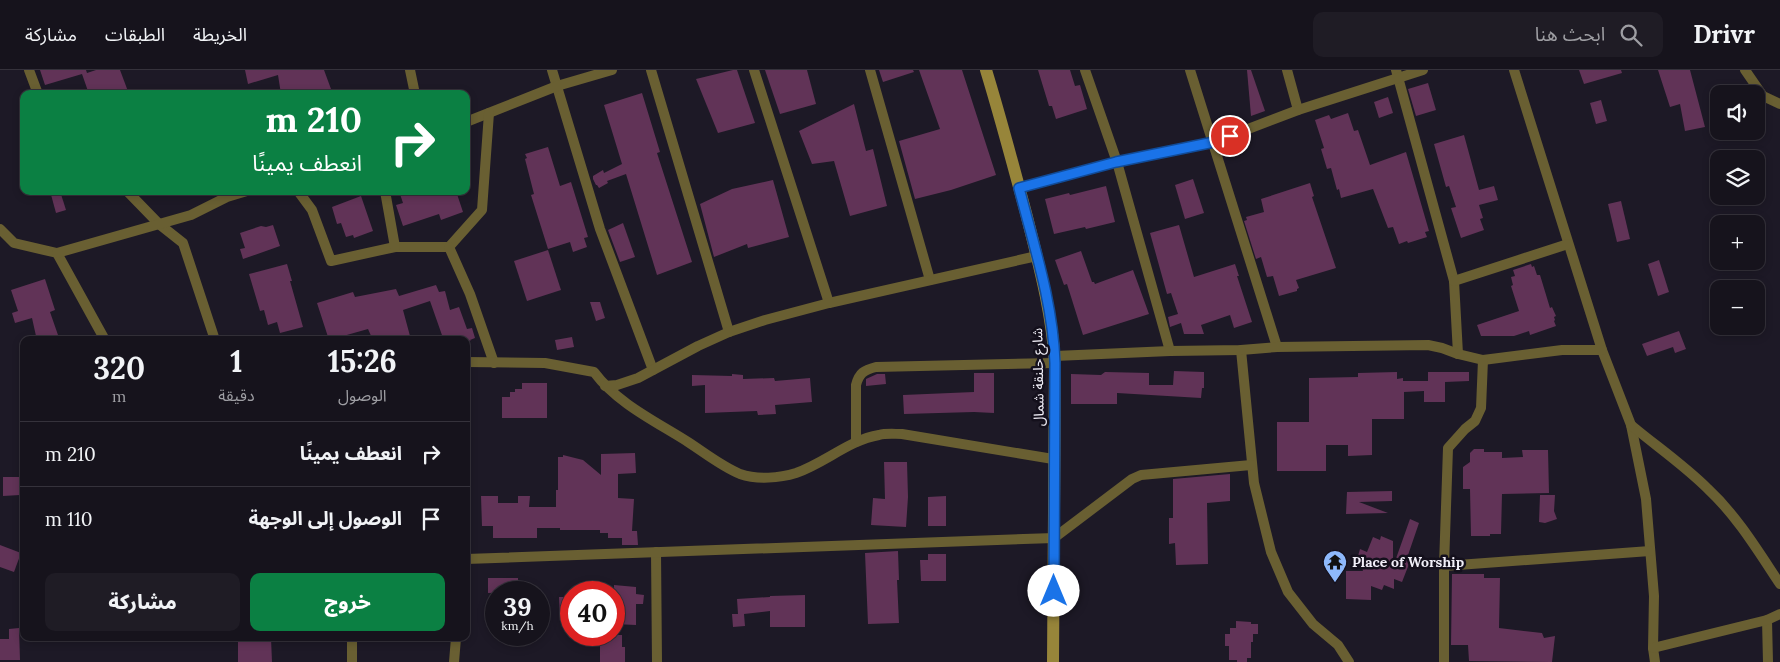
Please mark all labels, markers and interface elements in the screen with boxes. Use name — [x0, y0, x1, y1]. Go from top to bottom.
search box — [1313, 12, 1663, 57]
text: Drivr — [1693, 19, 1755, 50]
icon: search — [1617, 21, 1645, 49]
text: ابحث هنا — [1535, 22, 1605, 46]
text: مشاركة — [25, 23, 77, 46]
text: الطبقات — [105, 23, 165, 46]
text: الخريطة — [193, 23, 247, 46]
map controls — [1710, 85, 1765, 335]
button: sound — [1710, 85, 1765, 140]
text: 210 m — [265, 97, 362, 142]
icon: right — [380, 110, 445, 175]
pin — [1209, 115, 1251, 157]
icon: arrive — [1216, 122, 1244, 150]
text: انعطف يمينًا — [252, 149, 362, 177]
button: layers — [1710, 150, 1765, 205]
button: + — [1710, 215, 1765, 270]
button: − — [1710, 280, 1765, 335]
street label: شارع حلنقة شمال — [1028, 328, 1050, 426]
text: 1 — [230, 342, 242, 380]
text: 15:26 — [328, 342, 397, 380]
text: 320 — [93, 349, 145, 387]
text: دقيقة — [218, 385, 255, 405]
text: الوصول — [338, 385, 387, 405]
text: m — [112, 386, 126, 406]
icon: right — [417, 440, 445, 468]
text: انعطف يمينًا — [300, 441, 402, 465]
text: 210 m — [45, 442, 96, 466]
icon: arrive — [417, 505, 445, 533]
text: الوصول إلى الوجهة — [249, 506, 402, 530]
text: 110 m — [45, 507, 93, 531]
temple icon: Place of Worship — [1322, 549, 1348, 583]
place label: Place of Worship — [1352, 553, 1464, 571]
position arrow — [1027, 564, 1079, 616]
button: مشاركة — [45, 573, 240, 631]
button: خروج — [250, 573, 445, 631]
speed limit sign: 40 — [560, 581, 625, 646]
text: 39 — [503, 591, 532, 623]
text: km/h — [501, 618, 534, 633]

